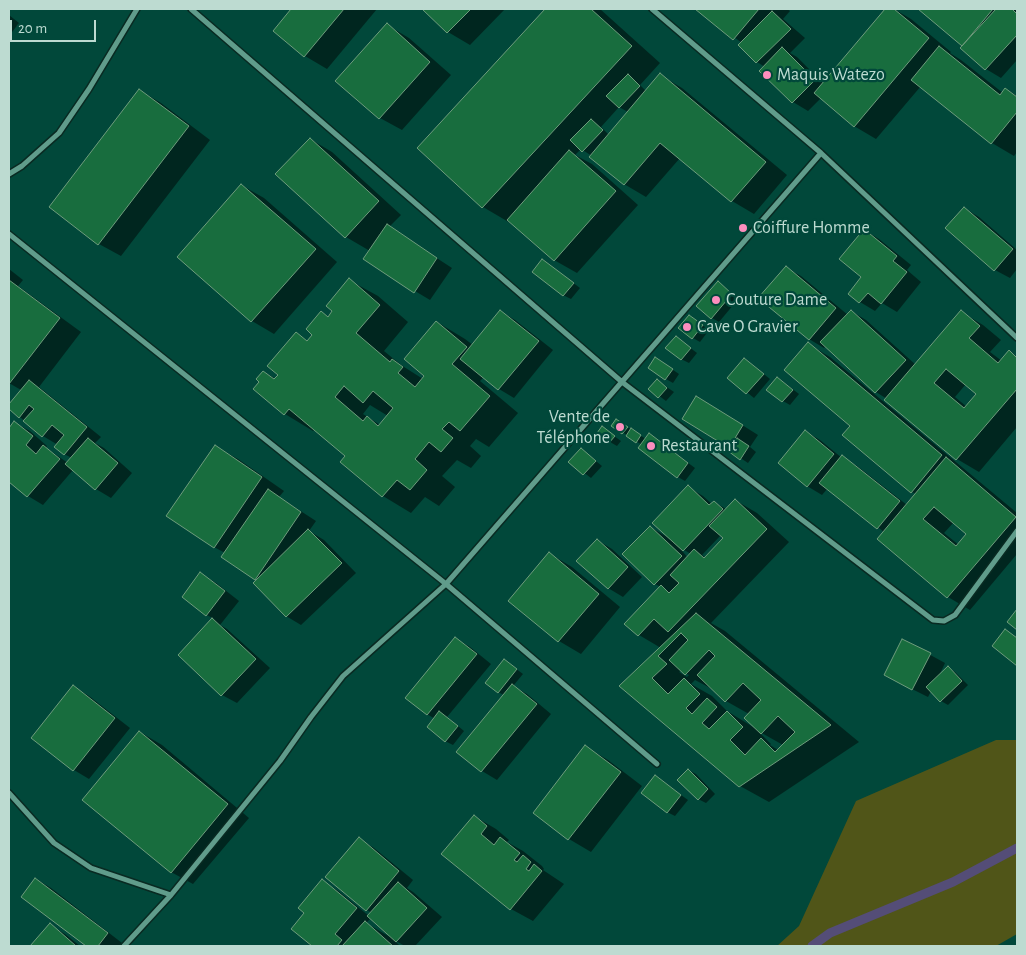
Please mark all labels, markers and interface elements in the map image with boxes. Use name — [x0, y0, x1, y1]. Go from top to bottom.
scale bar — [12, 10, 99, 42]
text: 20 m — [18, 21, 47, 36]
place label: Maquis Watezo — [777, 64, 885, 86]
marker: Maquis Watezo — [761, 69, 773, 81]
place label: Coiffure Homme — [753, 217, 870, 239]
marker: Coiffure Homme — [737, 222, 749, 234]
place label: Couture Dame — [726, 289, 827, 311]
marker: Couture Dame — [710, 294, 722, 306]
place label: Cave O Gravier — [697, 316, 798, 338]
marker: Cave O Gravier — [681, 321, 693, 333]
place label: Vente de Téléphone — [537, 406, 610, 448]
marker: Vente de Téléphone — [614, 421, 626, 433]
place label: Restaurant — [661, 435, 737, 457]
marker: Restaurant — [645, 440, 657, 452]

